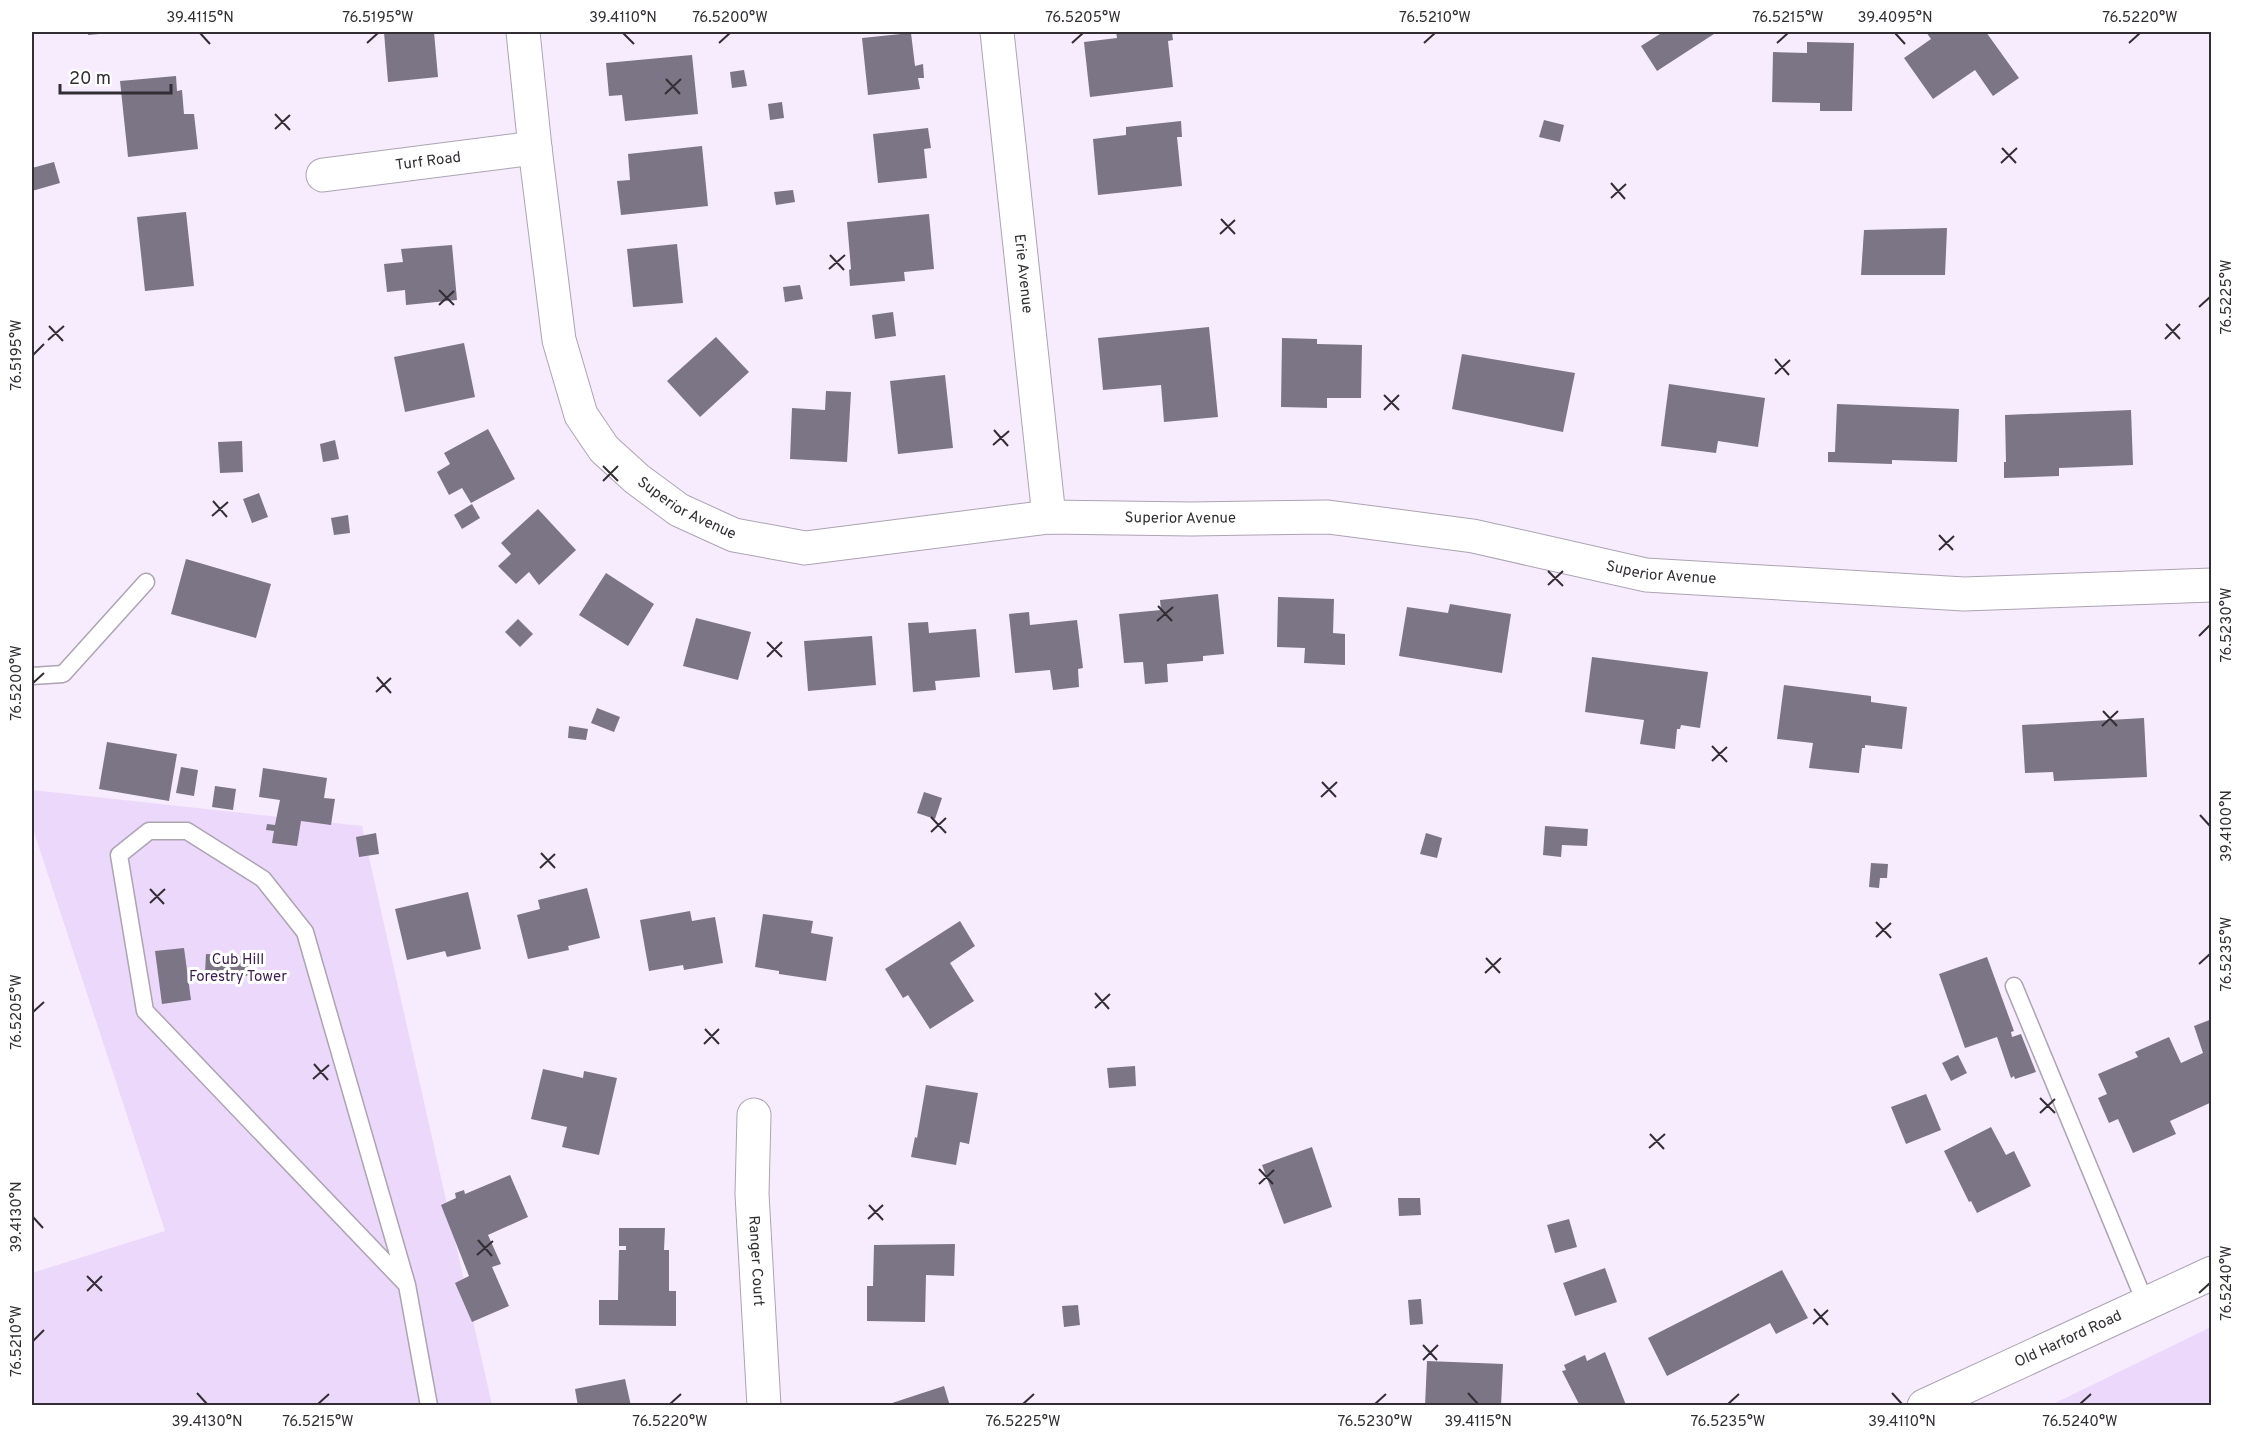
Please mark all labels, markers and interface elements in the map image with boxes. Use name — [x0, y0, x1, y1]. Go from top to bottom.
text: 39.4115°N — [166, 9, 234, 28]
text: 76.5195°W — [342, 9, 414, 28]
text: 39.4110°N — [589, 9, 657, 28]
text: 76.5200°W — [692, 9, 768, 28]
text: 76.5205°W — [1045, 9, 1121, 28]
text: 76.5210°W — [1399, 9, 1471, 28]
text: 76.5215°W — [1752, 9, 1824, 28]
text: 39.4095°N — [1857, 9, 1933, 28]
text: 76.5220°W — [2102, 9, 2178, 28]
scale bar — [60, 57, 171, 95]
text: 20 m — [69, 68, 111, 91]
street label: Turf Road — [394, 148, 462, 175]
street label: Erie Avenue — [1009, 233, 1037, 314]
text: 76.5225°W — [2218, 259, 2237, 335]
text: 76.5195°W — [8, 319, 27, 391]
street label: Superior Avenue — [633, 473, 739, 544]
street label: Superior Avenue — [1125, 509, 1236, 529]
street label: Superior Avenue — [1604, 557, 1717, 589]
text: 76.5230°W — [2218, 587, 2237, 663]
text: 76.5200°W — [8, 645, 27, 721]
text: 39.4100°N — [2218, 790, 2237, 862]
text: 76.5235°W — [2218, 917, 2237, 991]
park label: Cub Hill Forestry Tower — [189, 951, 287, 987]
text: 76.5205°W — [8, 974, 27, 1050]
text: 39.4130°N — [8, 1181, 27, 1253]
street label: Ranger Court — [744, 1215, 768, 1307]
text: 76.5240°W — [2218, 1245, 2237, 1321]
text: 76.5210°W — [8, 1305, 27, 1377]
street label: Old Harford Road — [2012, 1306, 2125, 1372]
text: 39.4130°N — [171, 1413, 243, 1432]
text: 76.5215°W — [282, 1413, 354, 1432]
text: 76.5220°W — [632, 1413, 708, 1432]
text: 76.5225°W — [985, 1413, 1061, 1432]
text: 76.5230°W — [1337, 1413, 1413, 1432]
text: 39.4115°N — [1444, 1413, 1512, 1432]
text: 76.5235°W — [1691, 1413, 1765, 1432]
text: 39.4110°N — [1868, 1413, 1936, 1432]
text: 76.5240°W — [2042, 1413, 2118, 1432]

